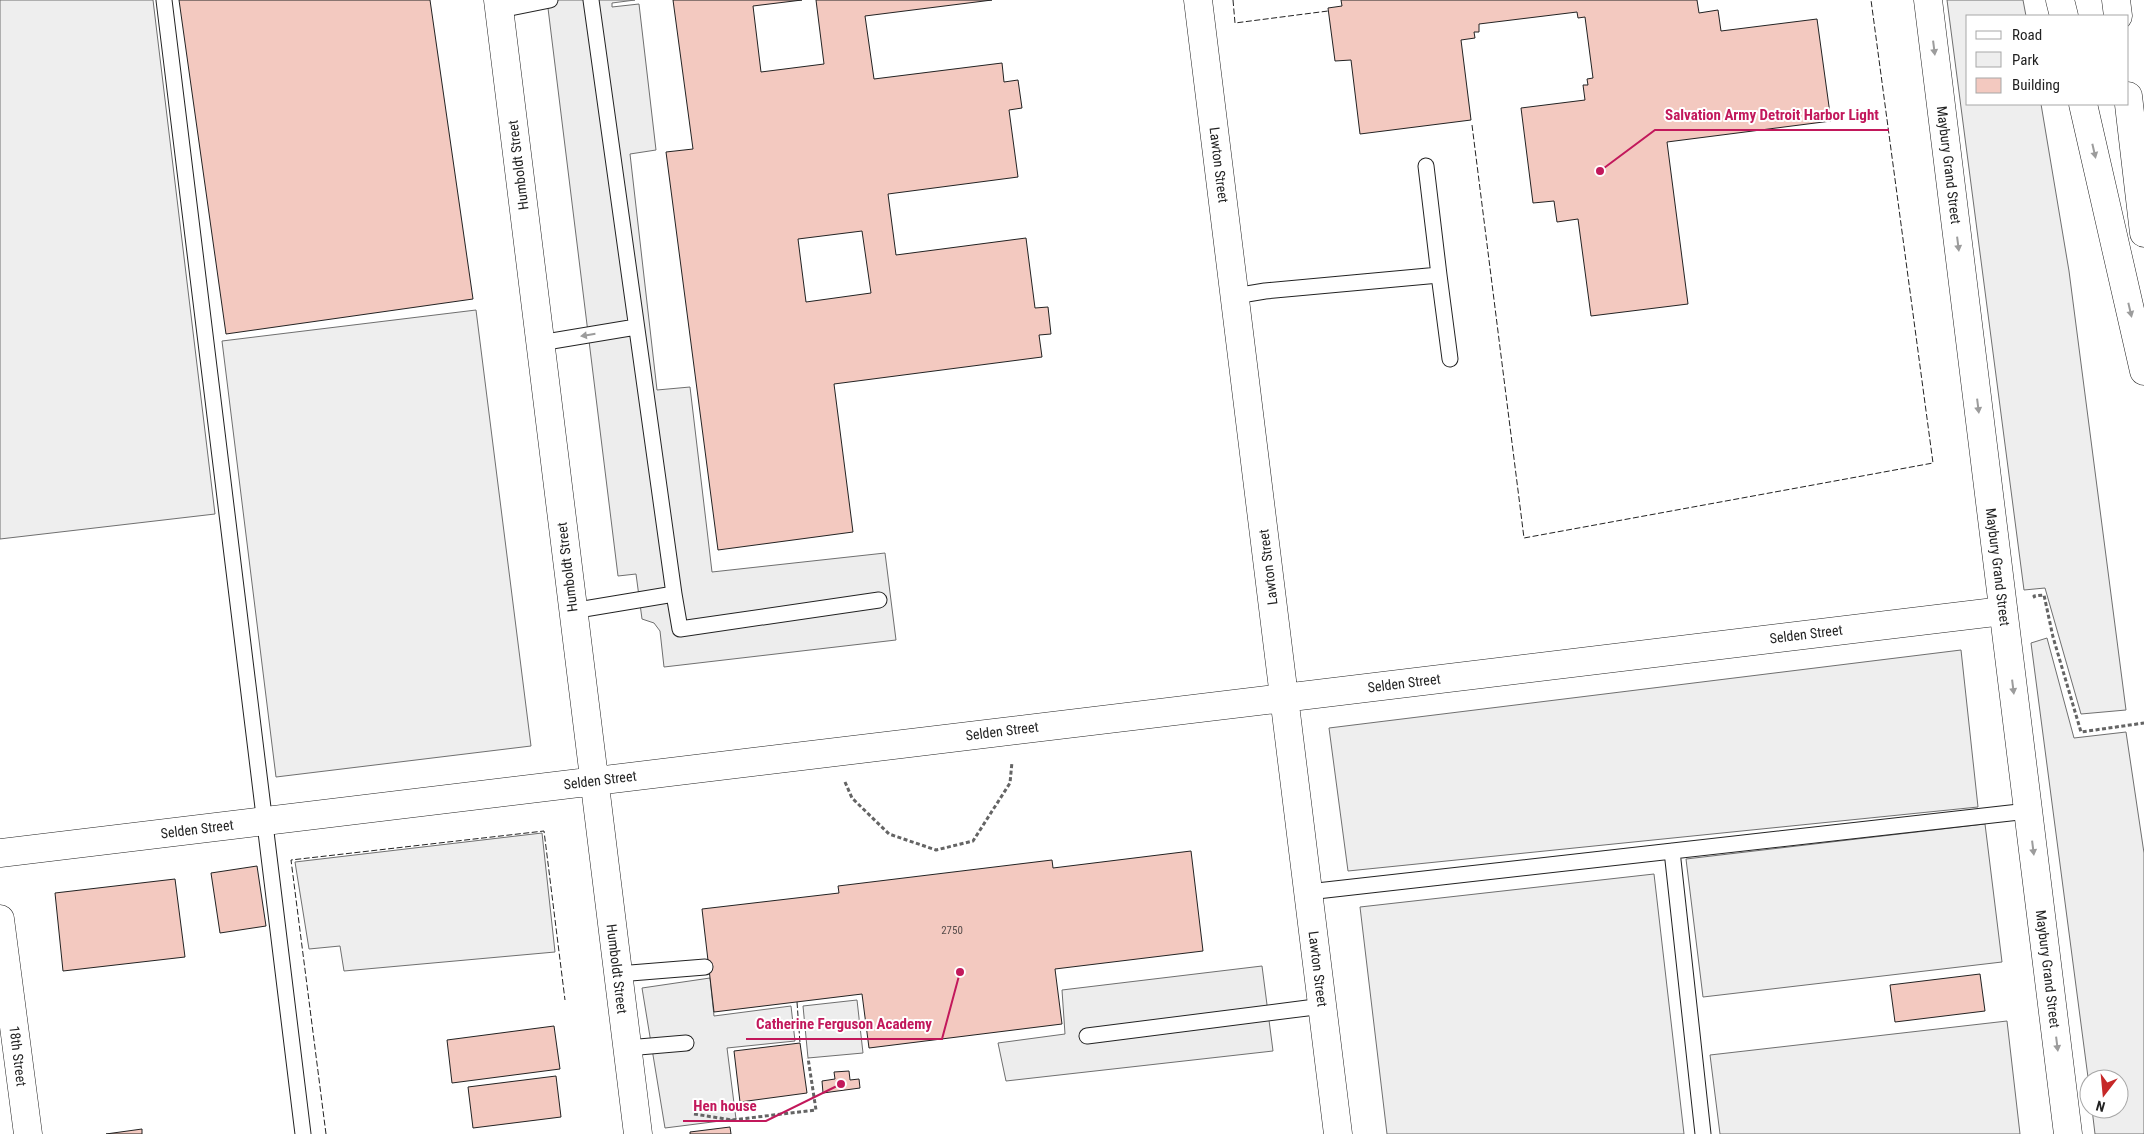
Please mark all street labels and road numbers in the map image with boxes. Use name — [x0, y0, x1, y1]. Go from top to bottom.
street label: Maybury Grand Street — [1934, 105, 1964, 225]
street label: Humboldt Street — [505, 119, 531, 211]
street label: Lawton Street — [1206, 126, 1232, 204]
street label: Maybury Grand Street — [1983, 507, 2013, 627]
street label: Humboldt Street — [554, 521, 580, 613]
street label: Lawton Street — [1255, 528, 1281, 606]
street label: Selden Street — [1769, 622, 1843, 646]
street label: Selden Street — [1367, 671, 1441, 695]
street label: Selden Street — [965, 719, 1039, 743]
street label: Selden Street — [563, 768, 637, 792]
street label: Selden Street — [160, 817, 234, 841]
street label: Maybury Grand Street — [2033, 909, 2063, 1029]
street label: Humboldt Street — [604, 923, 630, 1015]
street label: Lawton Street — [1305, 930, 1331, 1008]
street label: 18th Street — [6, 1025, 30, 1087]

